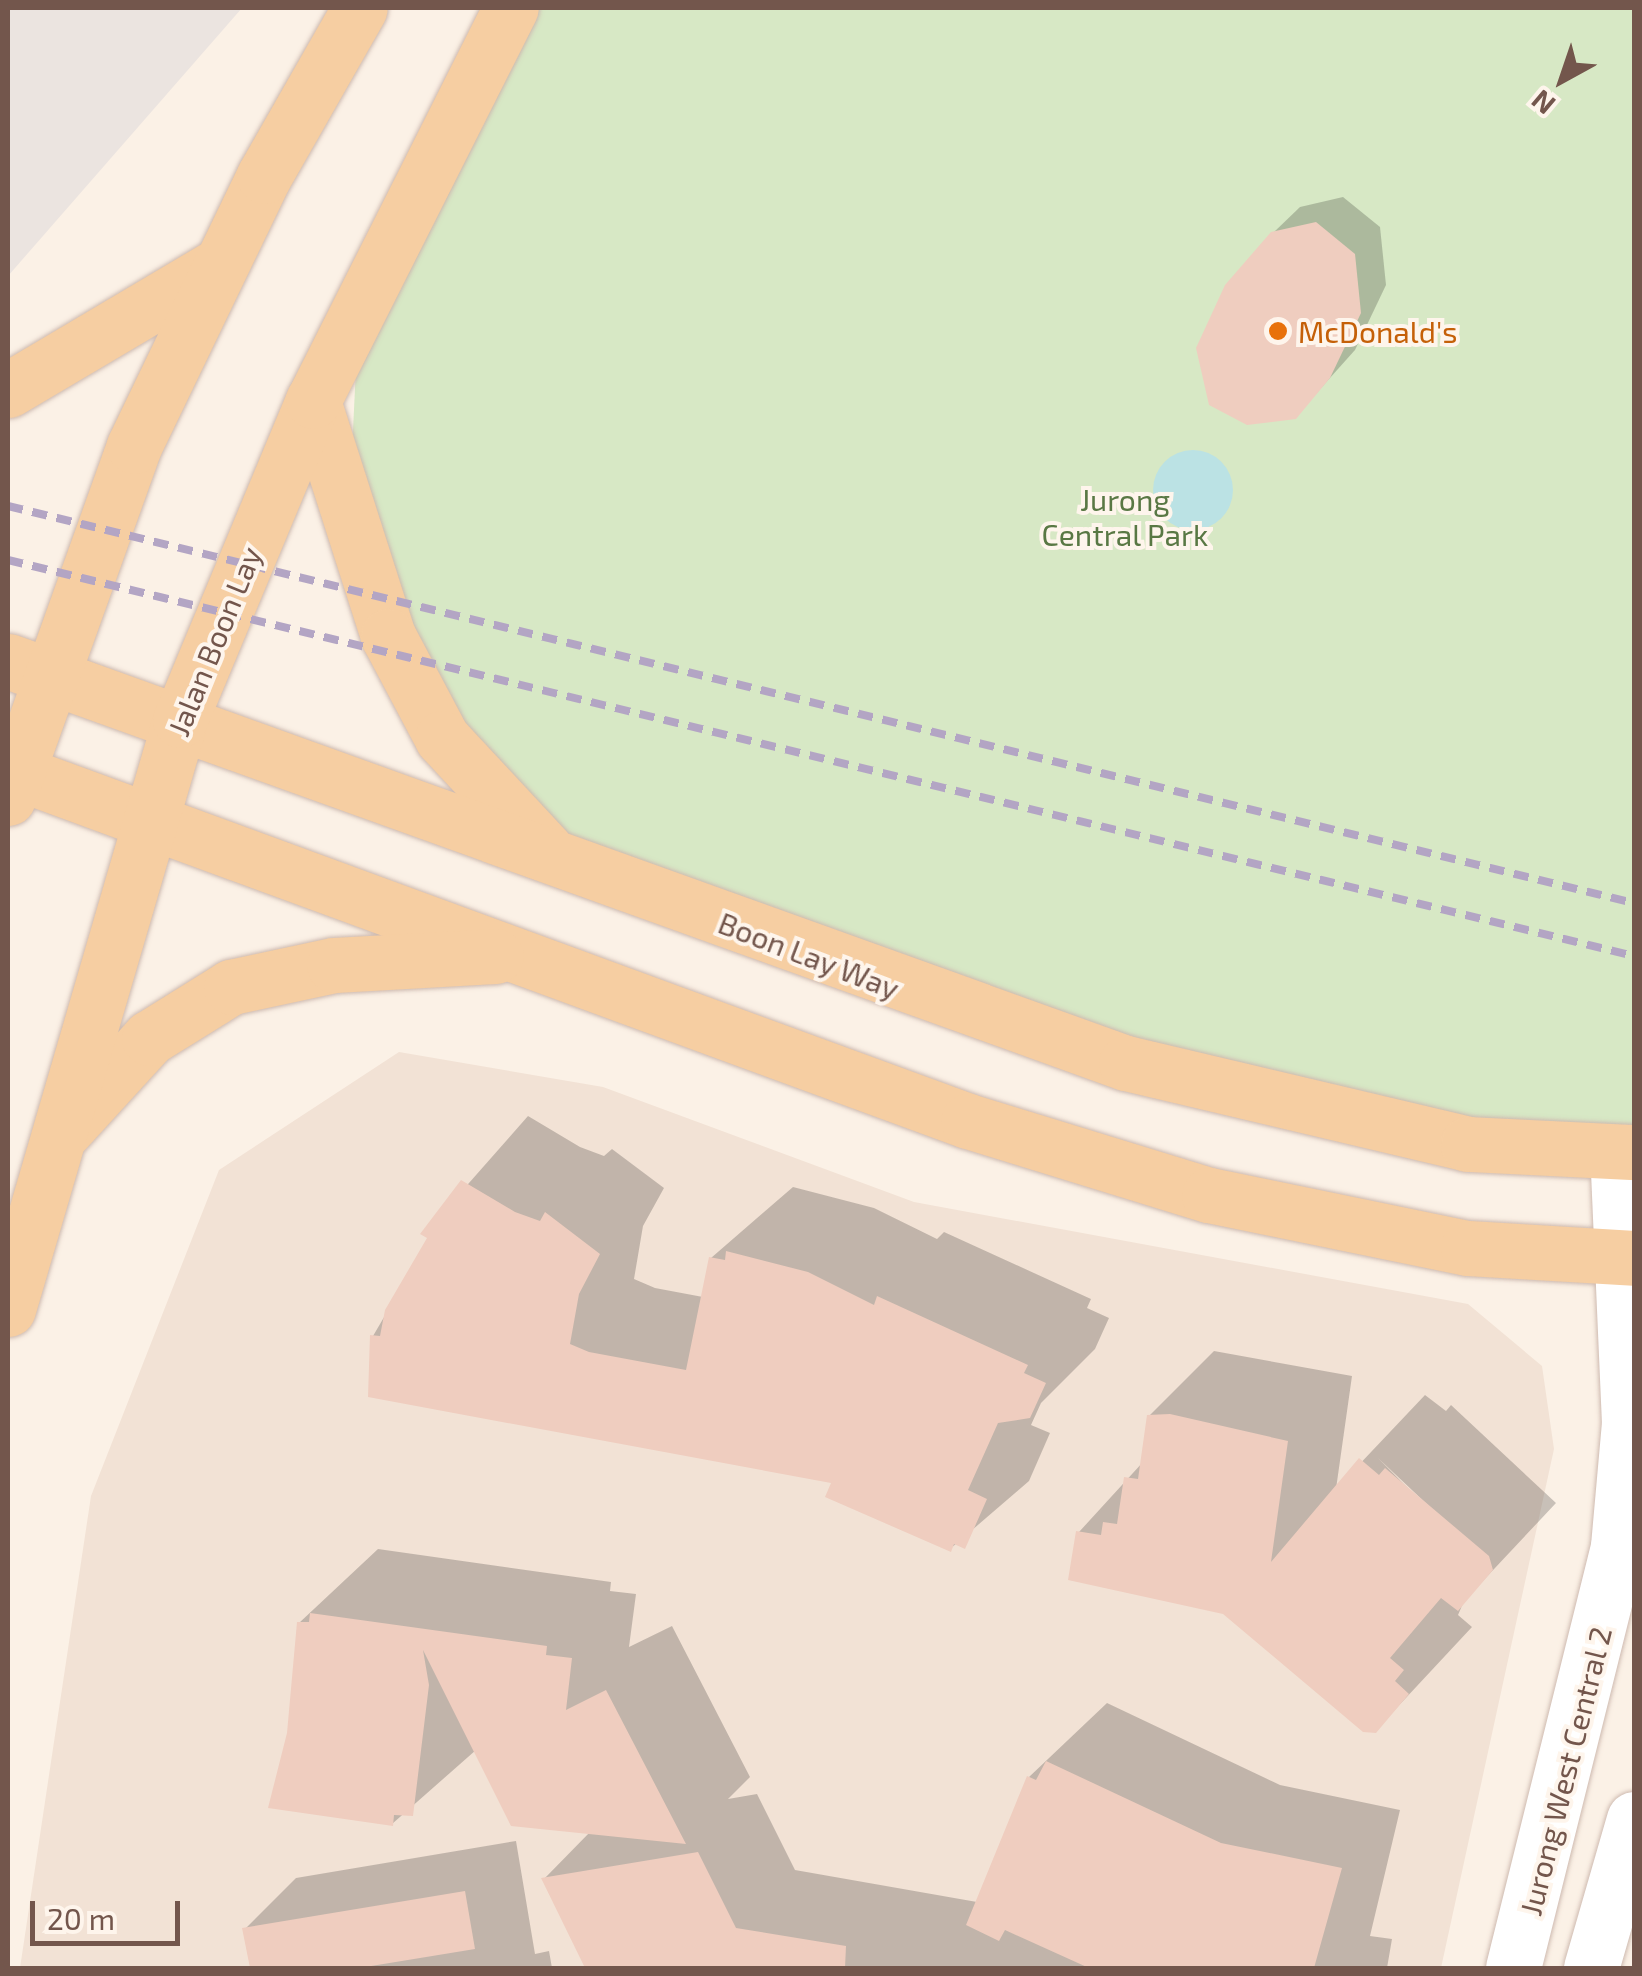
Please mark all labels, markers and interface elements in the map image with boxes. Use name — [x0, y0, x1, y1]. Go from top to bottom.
north arrow — [1512, 30, 1612, 130]
text: N — [1524, 83, 1561, 123]
place label: McDonald's — [1298, 313, 1457, 349]
marker: McDonald's — [1267, 320, 1289, 342]
park label: Jurong Central Park — [1041, 481, 1209, 552]
street label: Jalan Boon Lay — [160, 541, 268, 741]
street label: Boon Lay Way — [713, 904, 905, 1006]
street label: Jurong West Central 2 — [1512, 1622, 1618, 1920]
scale bar — [35, 1881, 185, 1943]
text: 20 m — [47, 1900, 115, 1936]

